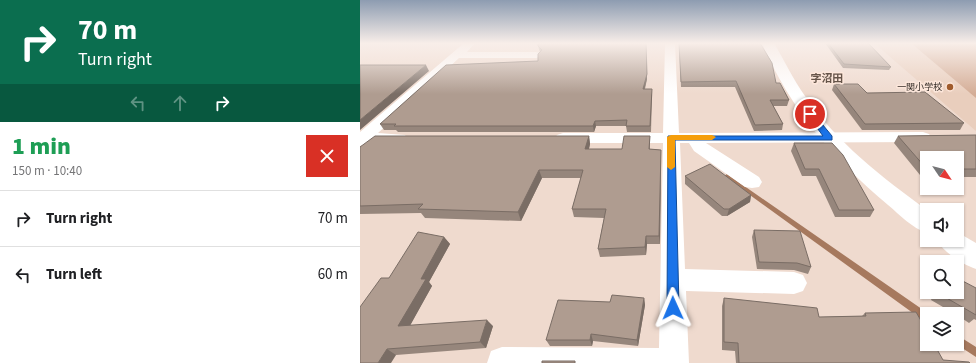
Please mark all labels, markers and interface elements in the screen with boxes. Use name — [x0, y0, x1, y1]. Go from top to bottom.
text: 70 m — [78, 10, 137, 50]
icon: right — [12, 16, 64, 68]
text: Turn right — [78, 47, 152, 72]
district label: 字沼田 — [811, 71, 844, 86]
place label: 一関小学校 — [897, 81, 942, 94]
marker: 一関小学校 — [945, 82, 955, 92]
icon: left — [127, 92, 149, 114]
icon: ahead — [169, 92, 191, 114]
icon: right — [211, 92, 233, 114]
pin — [793, 97, 827, 131]
icon: arrive — [799, 103, 821, 125]
text: 1 min — [12, 129, 71, 164]
button: close — [306, 135, 348, 177]
north arrow — [920, 151, 964, 195]
map controls — [920, 151, 964, 351]
text: 150 m · 10:40 — [12, 162, 82, 180]
button: sound — [920, 203, 964, 247]
icon: right — [12, 208, 34, 230]
text: Turn right — [46, 208, 112, 229]
text: 70 m — [318, 208, 348, 229]
button: search — [920, 255, 964, 299]
icon: left — [12, 264, 34, 286]
text: Turn left — [46, 264, 102, 285]
text: 60 m — [318, 264, 348, 285]
position arrow — [652, 287, 694, 329]
button: layers — [920, 307, 964, 351]

